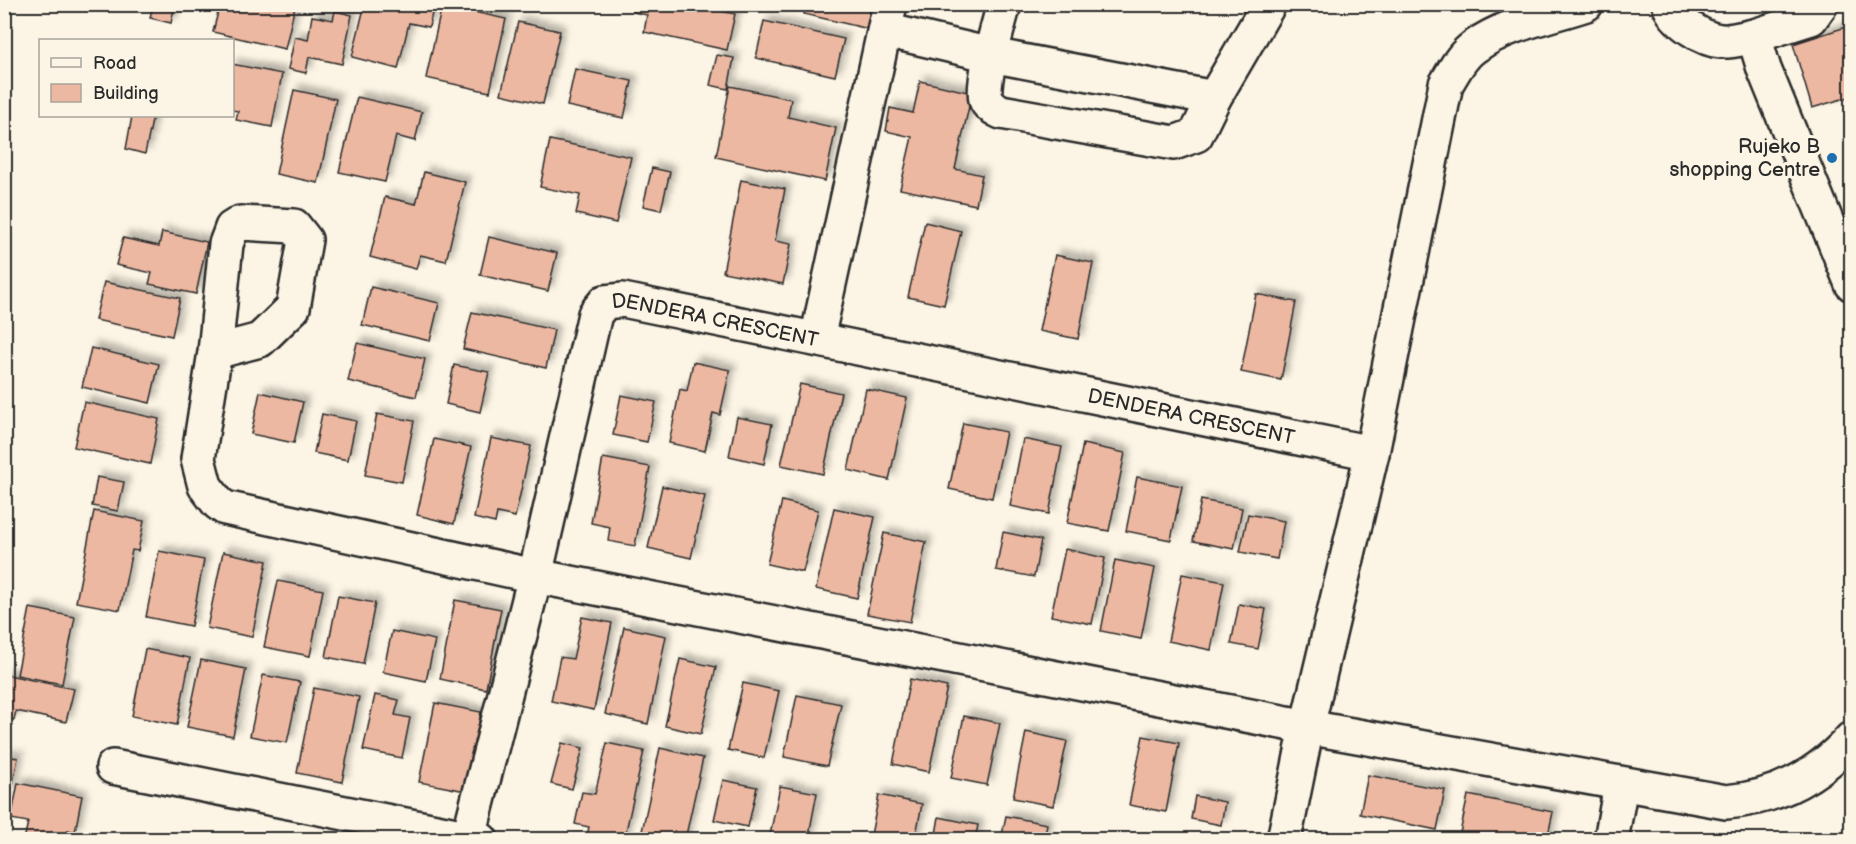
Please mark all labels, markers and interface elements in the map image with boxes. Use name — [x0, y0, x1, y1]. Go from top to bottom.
legend — [39, 39, 234, 117]
text: Road — [93, 53, 137, 74]
text: Building — [93, 83, 159, 104]
place label: Rujeko B shopping Centre — [1669, 135, 1820, 182]
marker: Rujeko B shopping Centre — [1825, 151, 1839, 165]
street label: DENDERA CRESCENT — [611, 289, 821, 353]
street label: DENDERA CRESCENT — [1086, 384, 1297, 450]

